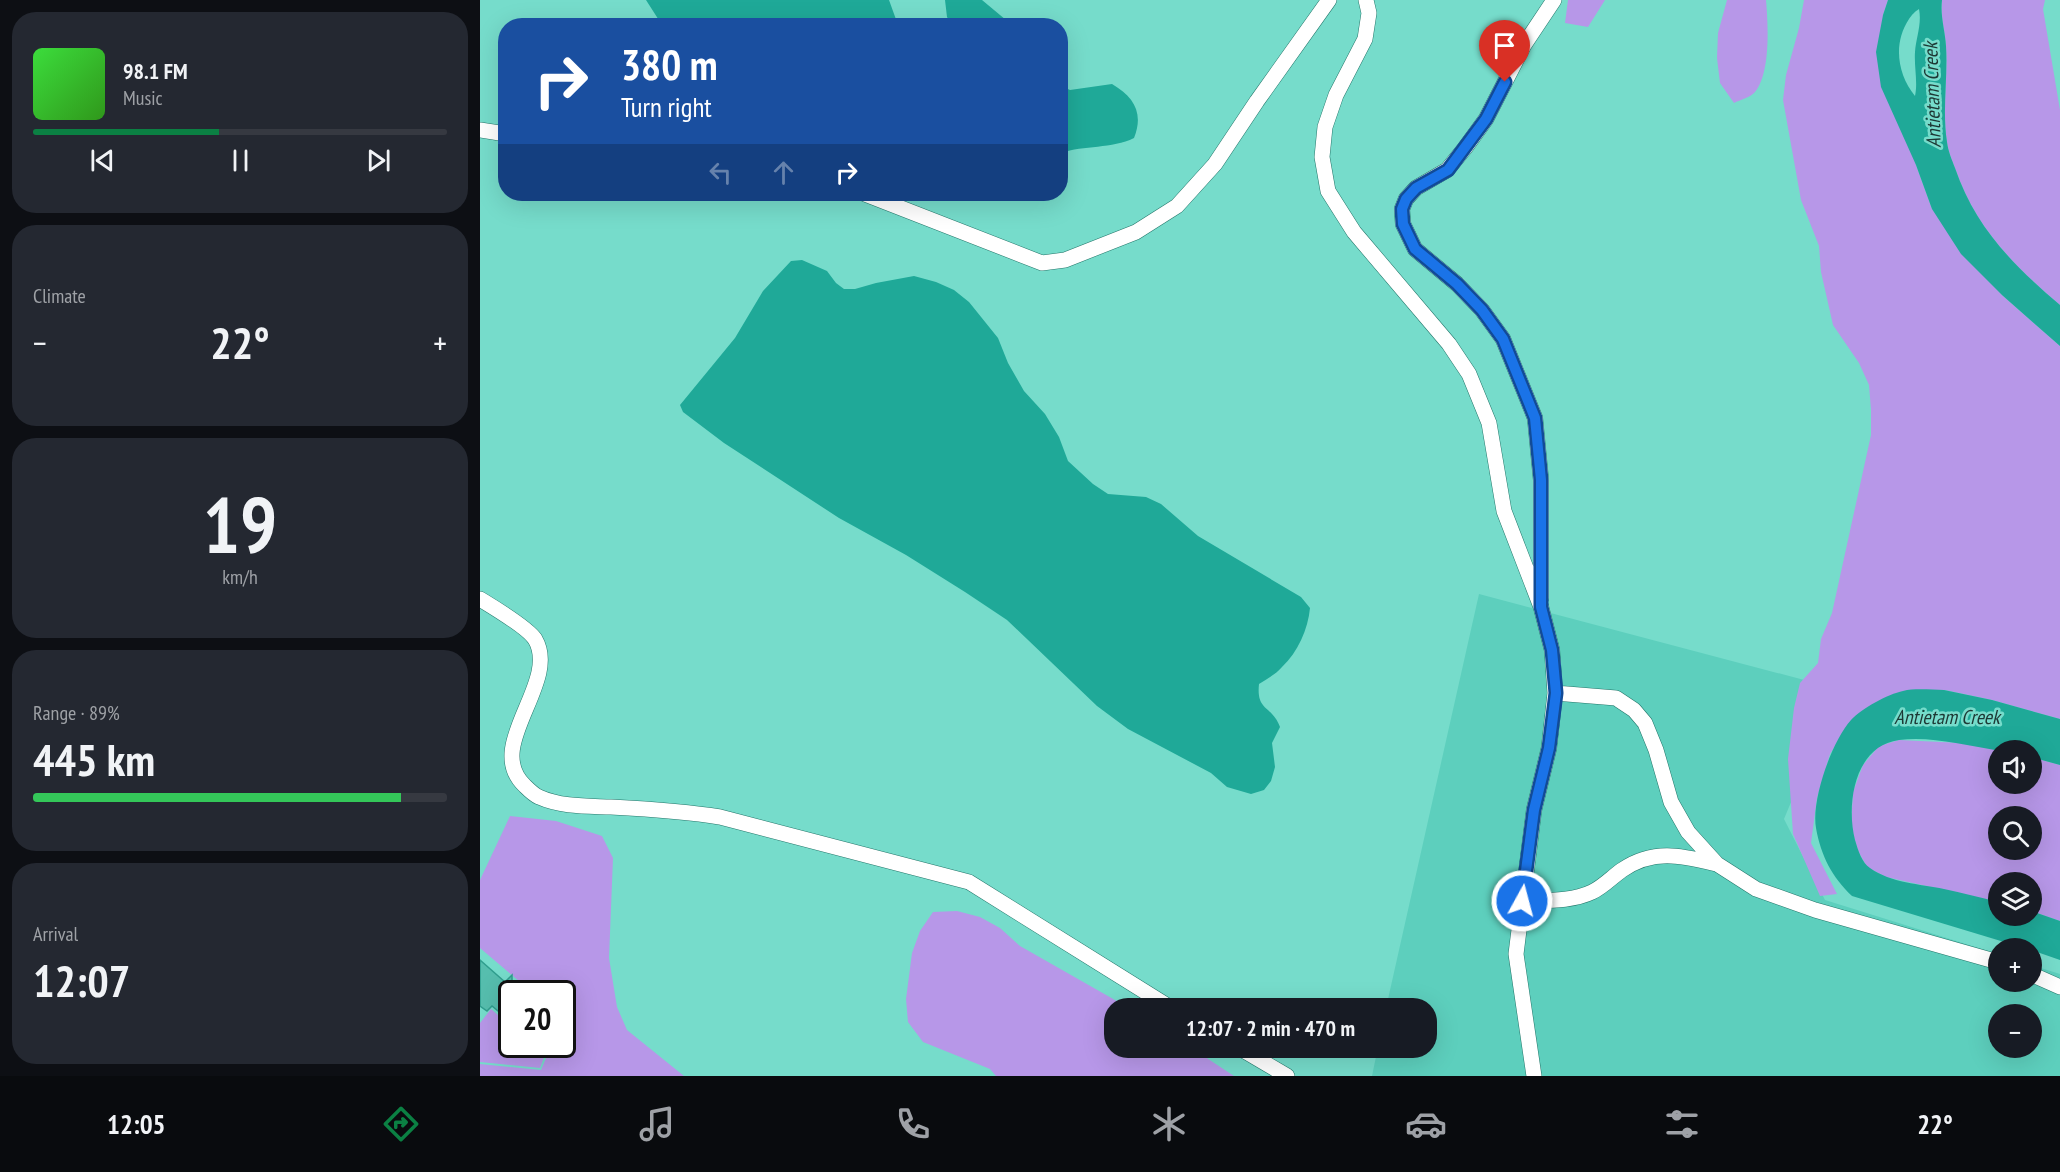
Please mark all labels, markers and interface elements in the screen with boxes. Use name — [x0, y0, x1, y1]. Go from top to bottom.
pin — [1479, 20, 1530, 82]
icon: arrive — [1488, 29, 1521, 62]
text: 380 m — [621, 37, 718, 92]
water label: Antietam Creek — [1917, 40, 1947, 148]
icon: right — [522, 42, 600, 120]
text: 98.1 FM — [123, 57, 188, 85]
text: Music — [123, 85, 163, 111]
text: Turn right — [621, 90, 712, 124]
icon: previous — [86, 144, 119, 177]
icon: pause — [224, 144, 257, 177]
icon: next — [362, 144, 395, 177]
icon: left — [704, 156, 737, 189]
icon: ahead — [767, 156, 800, 189]
icon: right — [830, 156, 863, 189]
text: Climate — [33, 283, 86, 309]
text: 22° — [210, 313, 270, 371]
text: − — [33, 321, 47, 364]
text: + — [433, 321, 447, 364]
text: 19 — [203, 474, 277, 575]
text: km/h — [222, 564, 258, 590]
text: Range · 89% — [33, 700, 120, 726]
water label: Antietam Creek — [1894, 704, 2002, 730]
text: 445 km — [33, 730, 155, 788]
map controls — [1988, 740, 2042, 1058]
button: sound — [1988, 740, 2042, 794]
button: search — [1988, 806, 2042, 860]
position arrow — [1490, 869, 1554, 933]
button: layers — [1988, 872, 2042, 926]
text: Arrival — [33, 921, 78, 947]
button: + — [1988, 938, 2042, 992]
text: 12:07 — [33, 951, 130, 1009]
speed limit sign: 20 — [498, 980, 576, 1058]
button: − — [1988, 1004, 2042, 1058]
text: 12:07 · 2 min · 470 m — [1186, 1014, 1355, 1042]
icon: directions — [380, 1103, 422, 1145]
icon: music — [636, 1103, 678, 1145]
icon: phone — [892, 1103, 934, 1145]
icon: climate — [1148, 1103, 1190, 1145]
icon: car — [1405, 1103, 1447, 1145]
icon: filters — [1661, 1103, 1703, 1145]
text: 12:05 — [107, 1107, 166, 1141]
text: 22° — [1917, 1107, 1953, 1141]

